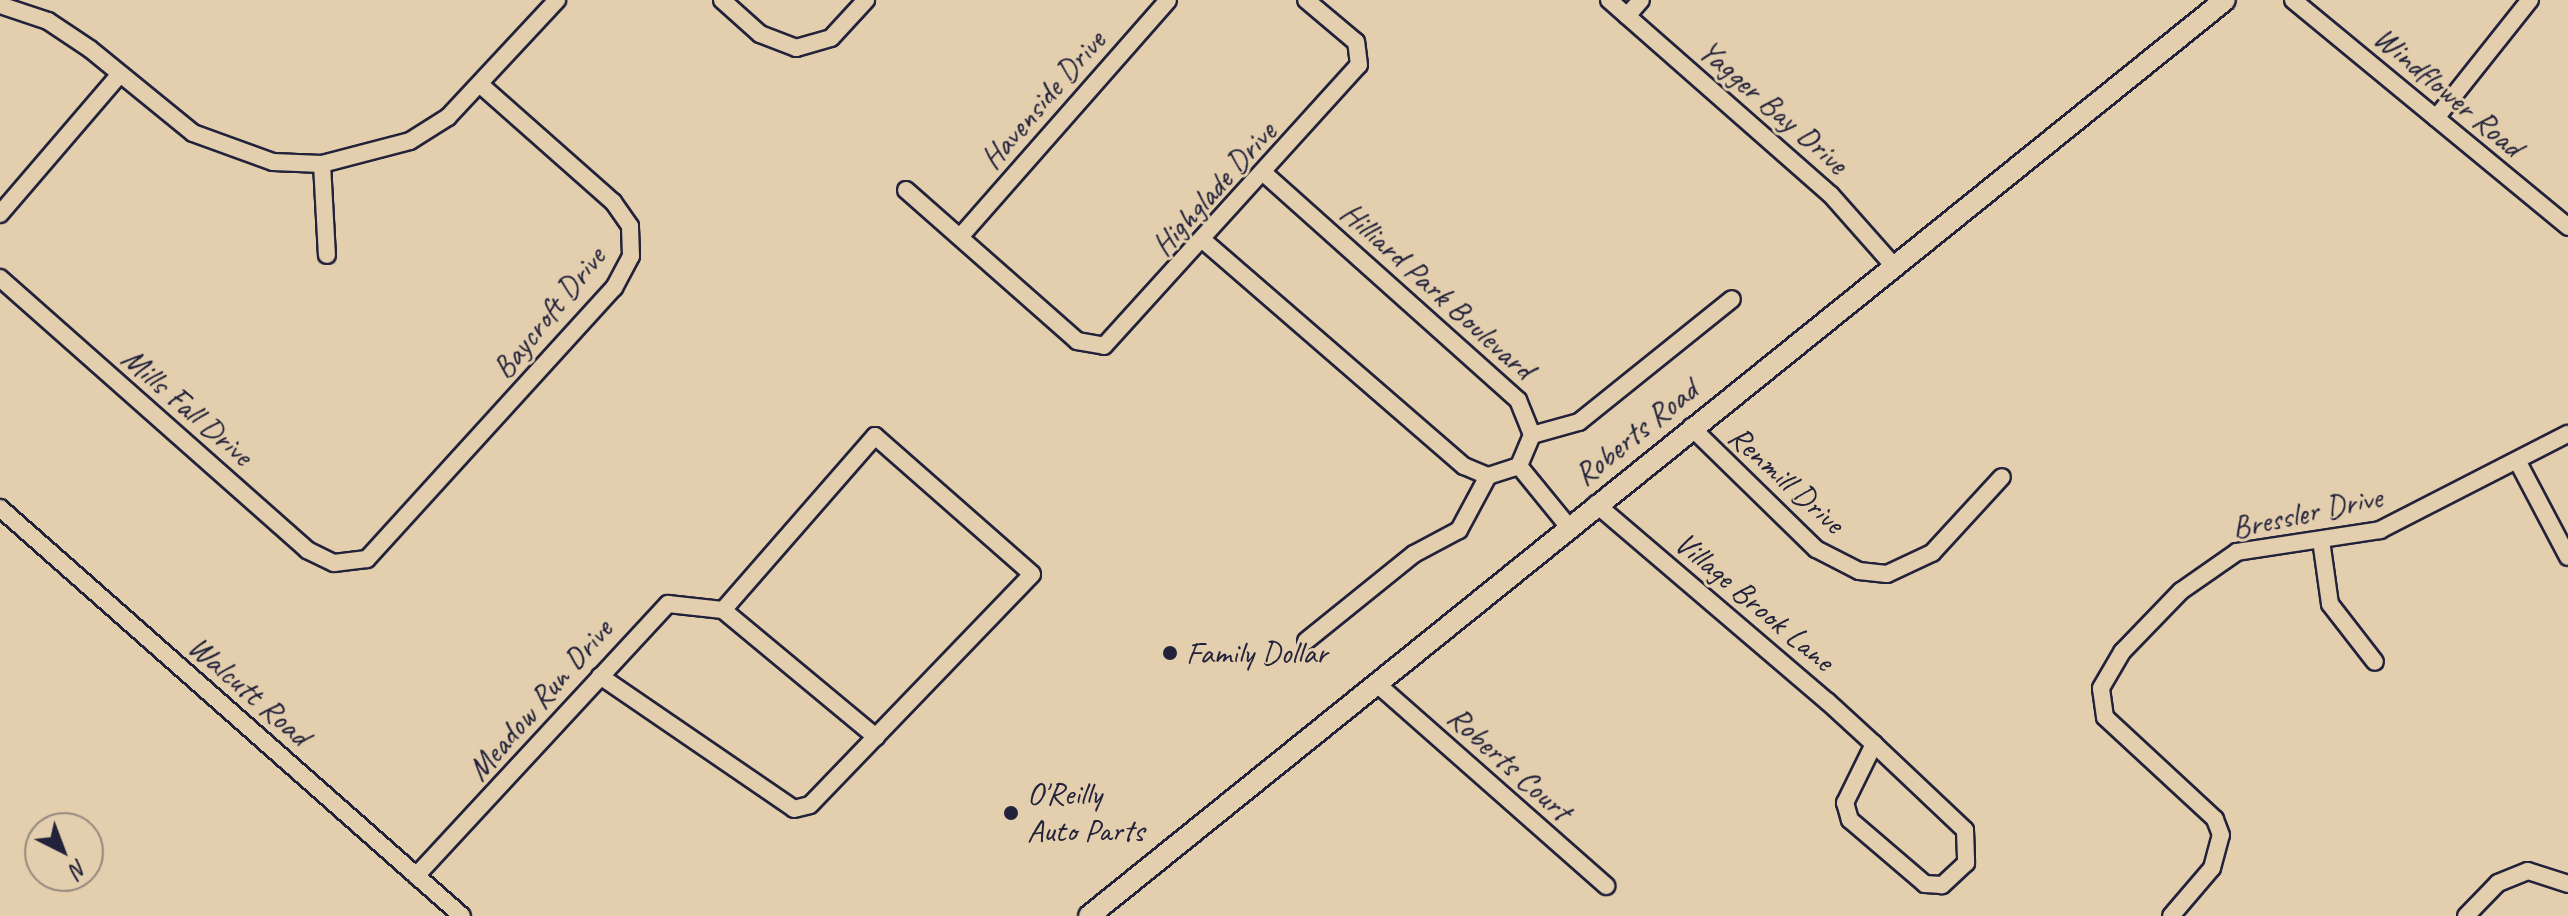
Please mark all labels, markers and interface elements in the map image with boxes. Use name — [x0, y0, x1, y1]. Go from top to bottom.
street label: Windflower Road — [2366, 19, 2530, 165]
street label: Havenside Drive — [972, 23, 1114, 177]
street label: Yagger Bay Drive — [1690, 31, 1856, 183]
street label: Highglade Drive — [1144, 114, 1284, 264]
street label: Hilliard Park Boulevard — [1332, 193, 1542, 389]
street label: Baycroft Drive — [484, 239, 614, 387]
street label: Mills Fall Drive — [113, 339, 261, 475]
street label: Roberts Road — [1567, 372, 1705, 494]
street label: Renmill Drive — [1720, 418, 1852, 542]
street label: Bressler Drive — [2228, 478, 2386, 548]
street label: Village Brook Lane — [1666, 524, 1842, 680]
street label: Meadow Run Drive — [459, 611, 621, 789]
street label: Walcutt Road — [181, 628, 317, 754]
place label: Family Dollar — [1186, 634, 1327, 672]
marker: Family Dollar — [1161, 644, 1179, 662]
street label: Roberts Court — [1439, 698, 1579, 830]
place label: O'Reilly Auto Parts — [1027, 776, 1145, 851]
marker: O'Reilly Auto Parts — [1002, 804, 1020, 822]
north arrow — [24, 812, 104, 892]
text: N — [64, 853, 93, 883]

